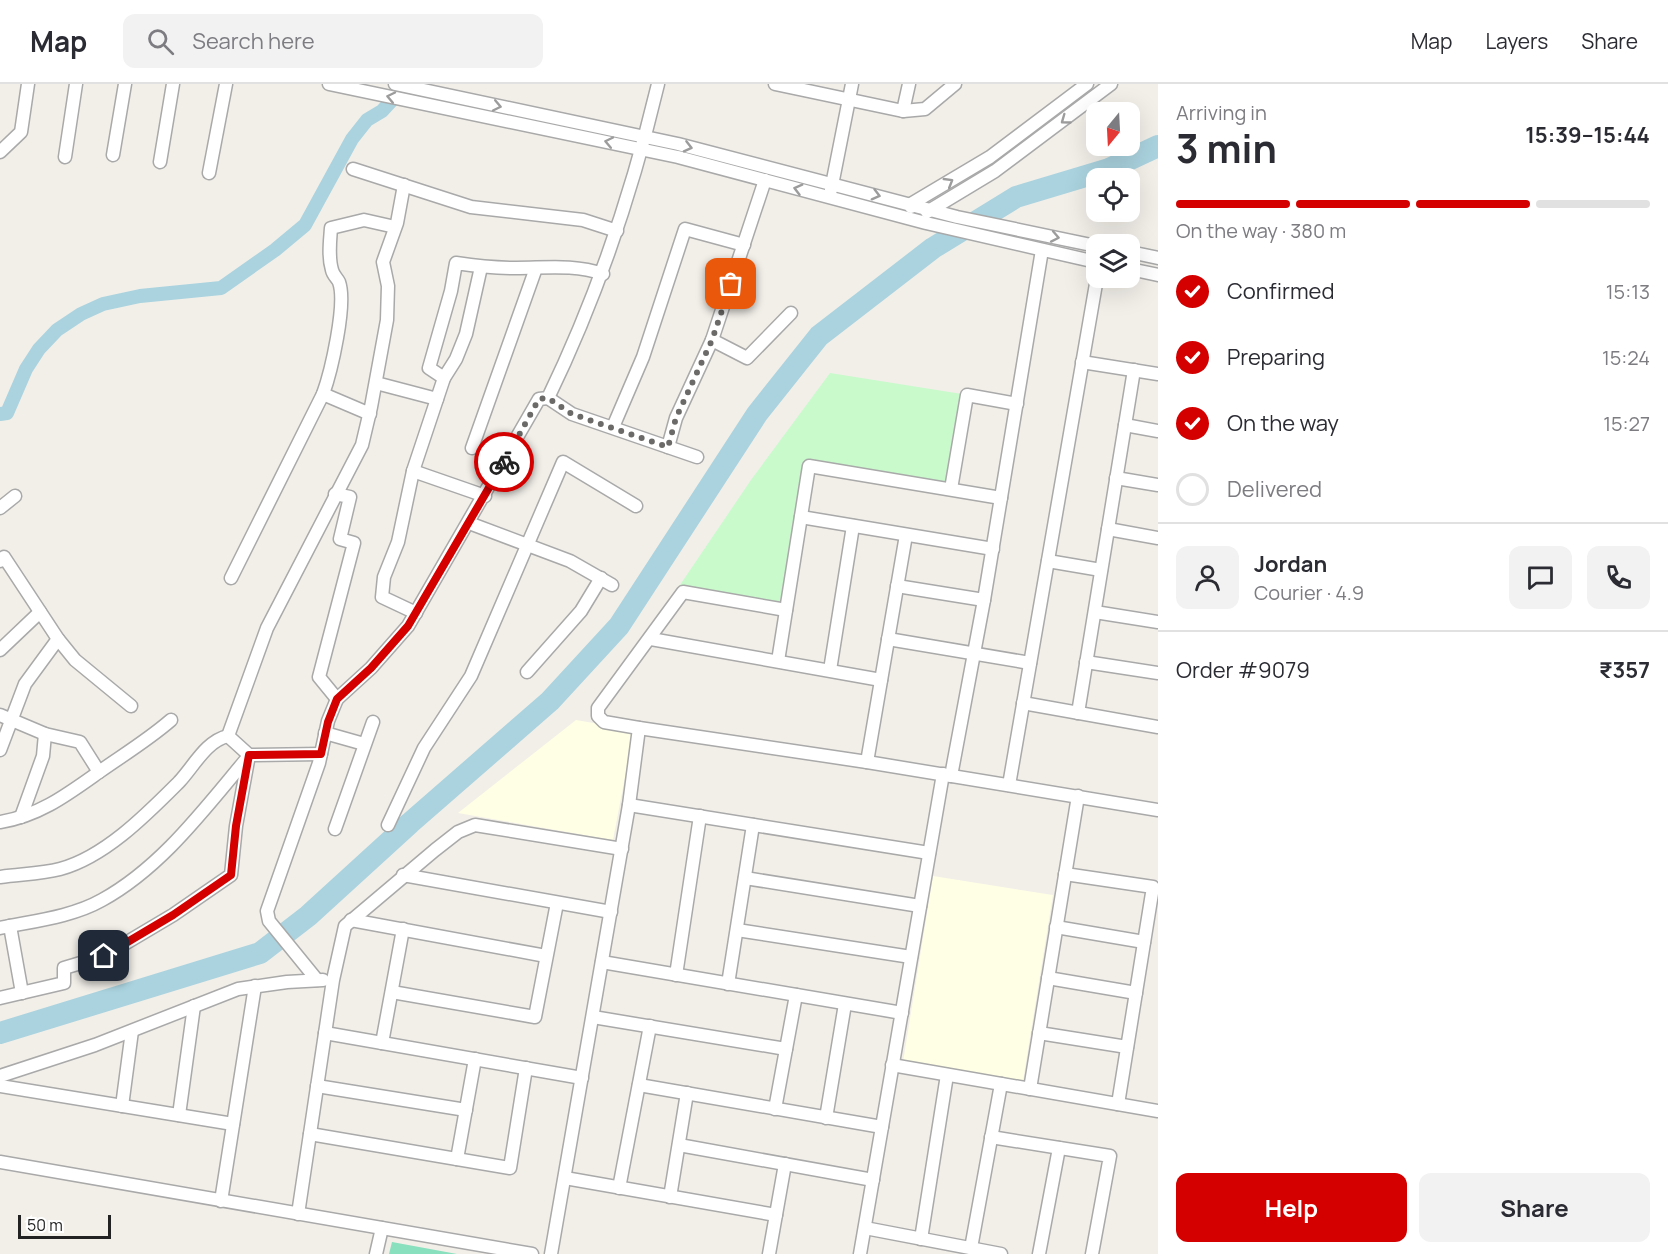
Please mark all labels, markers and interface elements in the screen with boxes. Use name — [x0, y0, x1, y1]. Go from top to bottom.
search box — [123, 14, 543, 68]
text: Map — [30, 22, 87, 60]
icon: search — [144, 25, 177, 58]
text: Search here — [192, 26, 315, 56]
text: Map — [1411, 27, 1452, 55]
text: Layers — [1485, 27, 1548, 55]
text: Share — [1581, 27, 1638, 55]
one-way arrow — [387, 91, 397, 104]
one-way arrow — [492, 99, 502, 112]
text: Arriving in — [1176, 99, 1267, 126]
north arrow — [1086, 102, 1140, 156]
map controls — [1086, 102, 1140, 288]
one-way arrow — [1061, 113, 1072, 124]
text: 15:39–15:44 — [1525, 120, 1650, 150]
text: 3 min — [1176, 121, 1277, 175]
one-way arrow — [604, 136, 614, 149]
one-way arrow — [682, 139, 692, 152]
button: locate — [1086, 168, 1140, 222]
one-way arrow — [943, 177, 953, 189]
one-way arrow — [793, 184, 804, 196]
one-way arrow — [871, 188, 881, 200]
text: On the way · 380 m — [1176, 217, 1346, 244]
one-way arrow — [1050, 230, 1060, 243]
button: layers — [1086, 234, 1140, 288]
pin — [705, 258, 756, 309]
icon: bag — [714, 267, 747, 300]
icon: check — [1176, 275, 1209, 308]
text: Confirmed — [1227, 276, 1335, 306]
text: 15:13 — [1606, 278, 1650, 305]
icon: check — [1176, 341, 1209, 374]
text: Preparing — [1227, 342, 1325, 372]
text: 15:24 — [1602, 344, 1650, 371]
icon: check — [1176, 407, 1209, 440]
text: On the way — [1227, 408, 1339, 438]
text: 15:27 — [1603, 410, 1650, 437]
courier — [474, 432, 534, 492]
icon: bike — [488, 446, 521, 479]
text: Delivered — [1227, 474, 1322, 504]
button: person — [1176, 546, 1239, 609]
button: chat — [1509, 546, 1572, 609]
button: phone — [1587, 546, 1650, 609]
text: Jordan — [1254, 549, 1327, 579]
text: Courier · 4.9 — [1254, 579, 1364, 606]
text: Order #9079 — [1176, 655, 1310, 685]
text: ₹357 — [1599, 655, 1650, 685]
pin — [78, 930, 129, 981]
icon: home — [87, 939, 120, 972]
button: Help — [1176, 1173, 1407, 1242]
button: Share — [1419, 1173, 1650, 1242]
scale bar — [18, 1212, 111, 1240]
text: 50 m — [27, 1214, 63, 1236]

